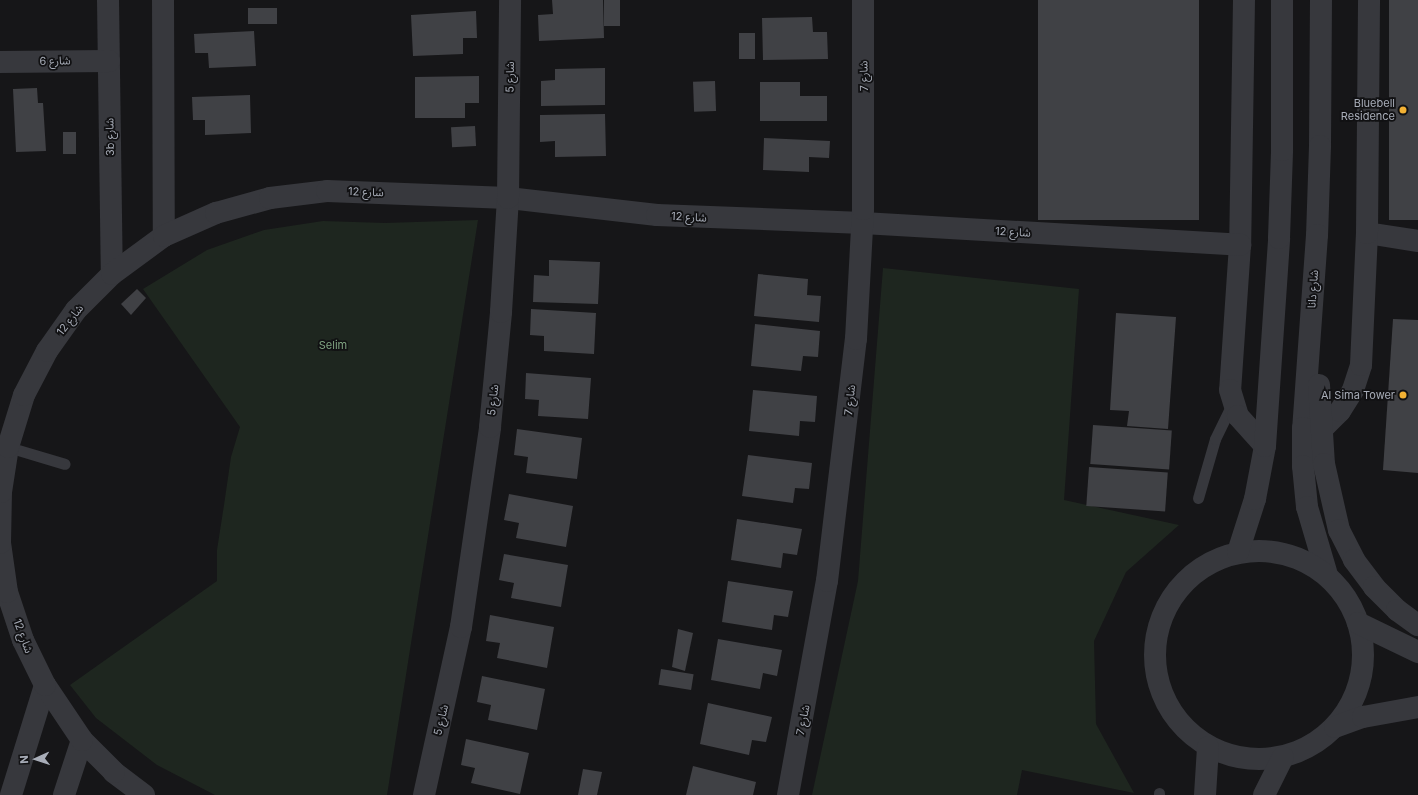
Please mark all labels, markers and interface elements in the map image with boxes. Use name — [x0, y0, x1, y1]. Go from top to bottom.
street label: شارع 6 — [39, 54, 71, 68]
street label: شارع 5 — [503, 61, 517, 93]
street label: شارع 7 — [857, 61, 871, 91]
place label: Bluebell Residence — [1341, 97, 1395, 123]
marker: Bluebell Residence — [1398, 105, 1408, 115]
street label: 3b شارع — [103, 118, 117, 156]
street label: شارع 12 — [348, 185, 384, 199]
street label: شارع 12 — [671, 209, 707, 225]
street label: شارع 12 — [995, 224, 1031, 240]
street label: شارع دانا — [1305, 269, 1321, 309]
street label: شارع 12 — [54, 302, 86, 338]
park label: Selim — [319, 338, 347, 352]
street label: شارع 5 — [485, 384, 501, 416]
street label: شارع 7 — [842, 384, 858, 416]
place label: Al Sima Tower — [1321, 388, 1395, 402]
marker: Al Sima Tower — [1398, 390, 1408, 400]
street label: شارع 12 — [10, 617, 36, 655]
street label: شارع 5 — [431, 703, 451, 737]
street label: شارع 7 — [794, 704, 812, 736]
north arrow — [16, 739, 56, 779]
text: N — [17, 755, 31, 764]

